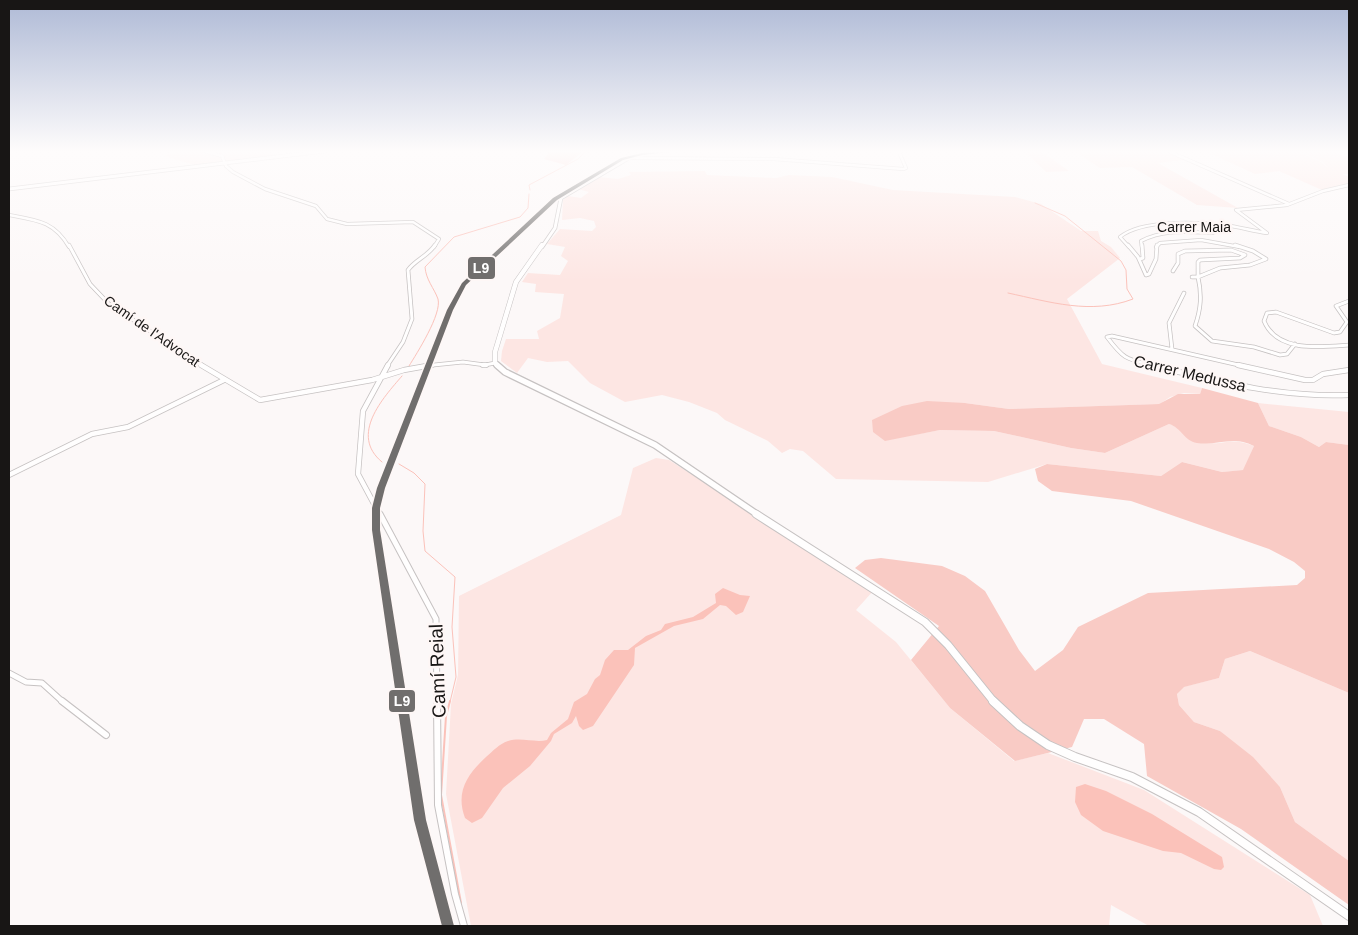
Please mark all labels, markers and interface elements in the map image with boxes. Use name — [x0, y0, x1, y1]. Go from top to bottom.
street label: Carrer Maia — [1157, 219, 1231, 235]
line badge: L9 — [467, 256, 496, 280]
text: L9 — [473, 260, 489, 276]
street label: Camí de l'Advocat — [101, 292, 203, 370]
street label: Carrer Medussa — [1132, 352, 1248, 395]
street label: Camí Reial — [425, 624, 450, 718]
line badge: L9 — [388, 689, 416, 713]
text: L9 — [394, 693, 410, 709]

